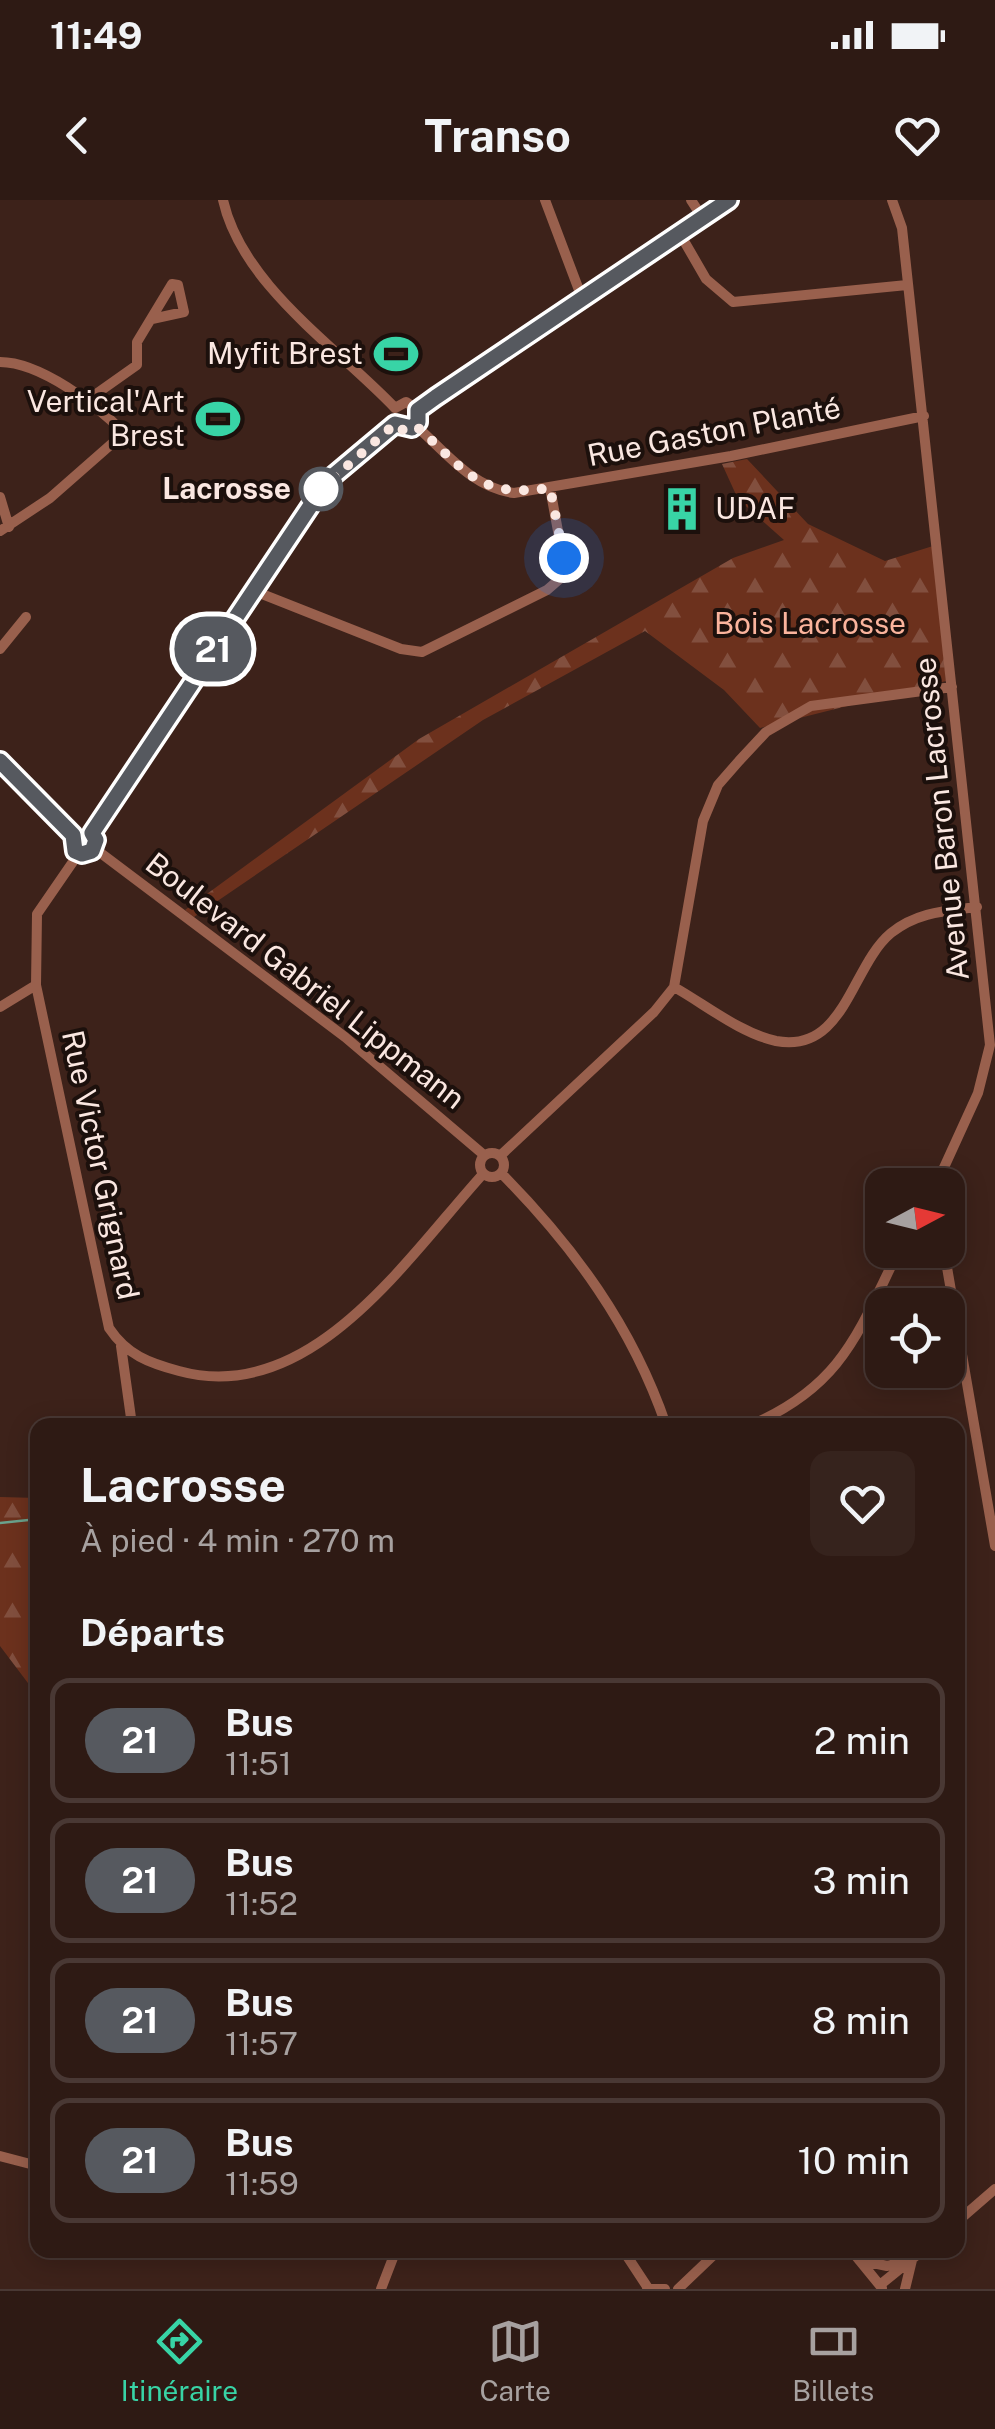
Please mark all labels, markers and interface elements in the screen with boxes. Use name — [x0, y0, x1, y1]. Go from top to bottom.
text: 11:49 — [50, 13, 143, 58]
icon: back — [50, 108, 105, 163]
icon: heart — [890, 108, 945, 163]
text: Transo — [424, 109, 571, 162]
sports icon: Myfit Brest — [372, 330, 420, 378]
place label: Myfit Brest — [207, 335, 363, 371]
place label: Vertical'Art Brest — [27, 383, 185, 453]
street label: Rue Gaston Planté — [584, 389, 843, 473]
sports icon: Vertical'Art Brest — [194, 395, 242, 443]
marker: Lacrosse — [300, 468, 342, 510]
place label: Lacrosse — [162, 470, 291, 506]
building icon: UDAF — [658, 485, 706, 533]
place label: UDAF — [715, 490, 795, 526]
your location — [539, 533, 589, 583]
park label: Bois Lacrosse — [714, 605, 906, 641]
line badge: 21 — [168, 616, 258, 682]
text: 21 — [194, 629, 232, 670]
street label: Avenue Baron Lacrosse — [906, 656, 976, 983]
street label: Boulevard Gabriel Lippmann — [139, 845, 472, 1116]
street label: Rue Victor Grignard — [55, 1027, 147, 1303]
north arrow — [865, 1168, 965, 1268]
map controls — [865, 1168, 965, 1388]
button: locate — [865, 1288, 965, 1388]
button: heart — [810, 1451, 915, 1556]
text: Lacrosse — [80, 1456, 286, 1513]
text: À pied · 4 min · 270 m — [80, 1522, 395, 1559]
text: Départs — [80, 1610, 225, 1655]
text: Bus — [225, 1700, 294, 1745]
text: 2 min — [814, 1718, 910, 1763]
text: 21 — [121, 1720, 159, 1761]
text: 11:51 — [225, 1745, 292, 1782]
text: Bus — [225, 1840, 294, 1885]
text: 3 min — [812, 1858, 910, 1903]
text: 21 — [121, 1860, 159, 1901]
text: 11:52 — [225, 1885, 298, 1922]
text: Bus — [225, 1980, 294, 2025]
text: 8 min — [812, 1998, 910, 2043]
text: 21 — [121, 2000, 159, 2041]
text: 11:57 — [225, 2025, 298, 2062]
text: Bus — [225, 2120, 294, 2165]
text: 10 min — [798, 2138, 910, 2183]
text: 21 — [121, 2140, 159, 2181]
text: 11:59 — [225, 2165, 299, 2202]
tab: Itinéraire — [121, 2314, 238, 2407]
tab: Carte — [479, 2314, 551, 2407]
tab: Billets — [792, 2314, 874, 2407]

